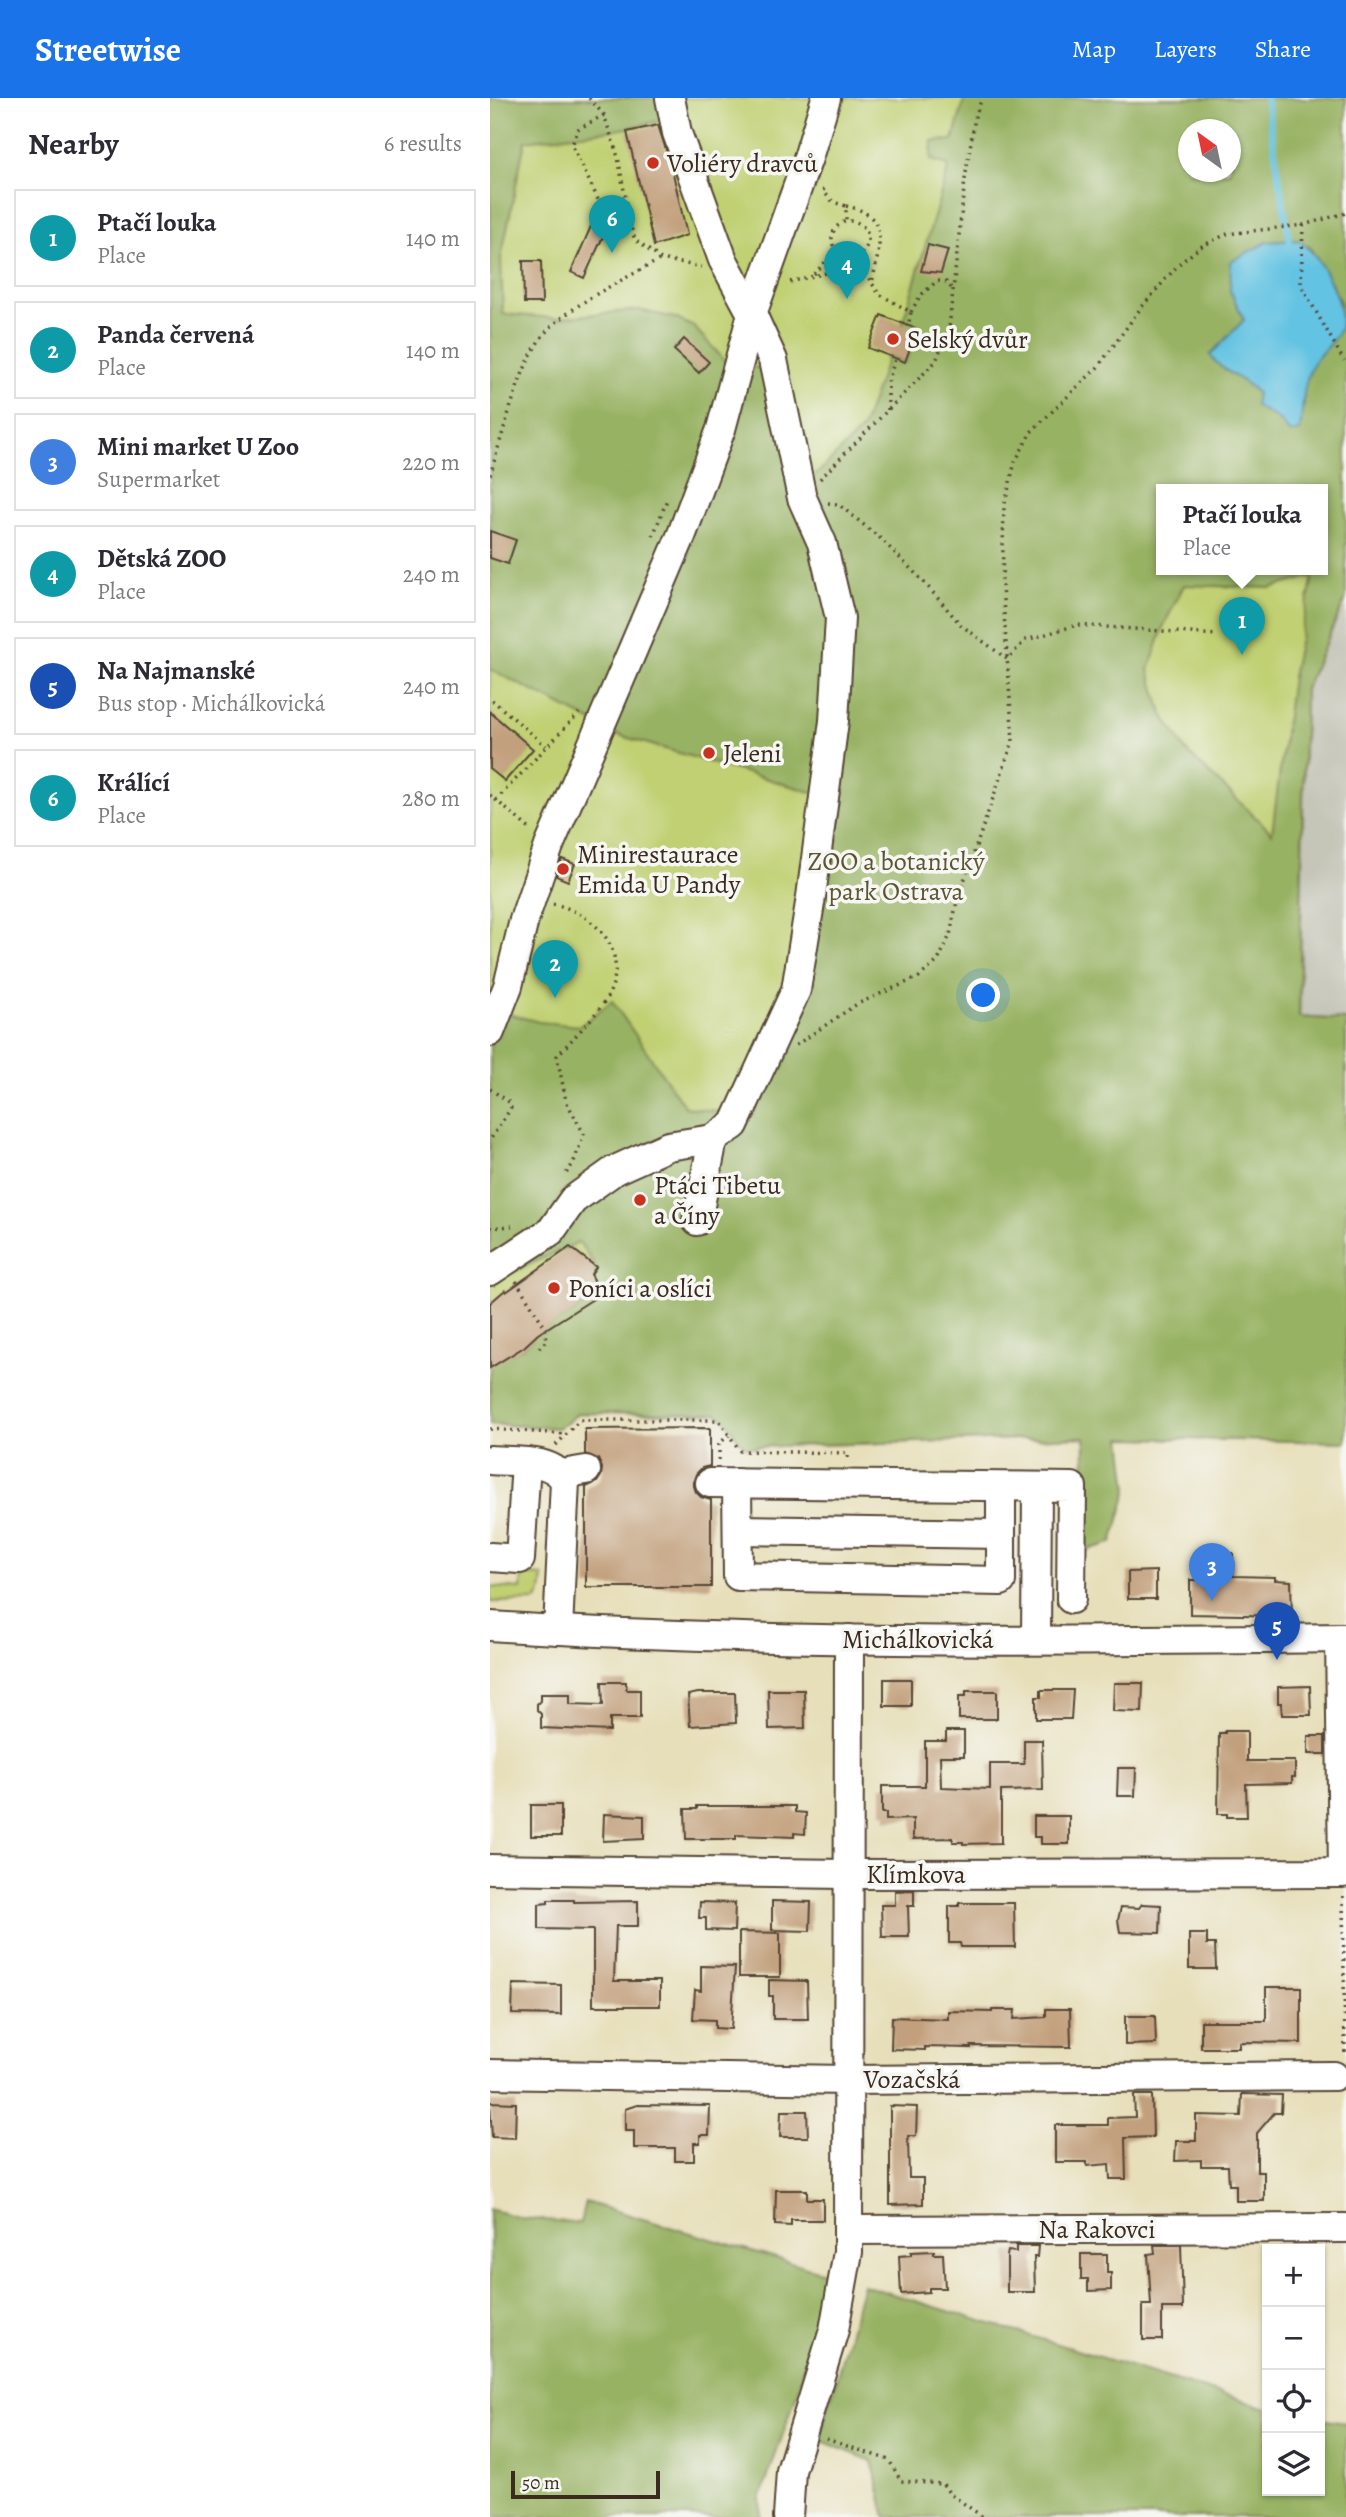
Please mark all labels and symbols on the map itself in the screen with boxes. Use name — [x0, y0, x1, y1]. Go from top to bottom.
north arrow — [1178, 119, 1241, 182]
place label: Voliéry dravců — [666, 146, 819, 181]
marker: Voliéry dravců — [645, 155, 661, 171]
pin: 6 — [589, 195, 635, 253]
pin: 4 — [824, 241, 870, 299]
place label: Selský dvůr — [907, 322, 1028, 357]
marker: Selský dvůr — [885, 331, 901, 347]
pin: 1 — [1219, 597, 1265, 655]
place label: Jeleni — [723, 736, 782, 771]
marker: Jeleni — [701, 745, 717, 761]
place label: Minirestaurace Emida U Pandy — [577, 837, 741, 902]
park label: ZOO a botanický park Ostrava — [807, 844, 985, 909]
marker: Minirestaurace Emida U Pandy — [555, 861, 571, 877]
pin: 2 — [532, 940, 578, 998]
your location — [966, 978, 1000, 1012]
place label: Ptáci Tibetu a Číny — [654, 1168, 782, 1233]
marker: Ptáci Tibetu a Číny — [632, 1192, 648, 1208]
place label: Poníci a oslíci — [568, 1271, 712, 1306]
marker: Poníci a oslíci — [546, 1280, 562, 1296]
pin: 3 — [1189, 1543, 1235, 1601]
pin: 5 — [1254, 1602, 1300, 1660]
street label: Michálkovická — [842, 1622, 994, 1657]
street label: Klímkova — [866, 1857, 966, 1892]
street label: Vozačská — [863, 2062, 960, 2097]
street label: Na Rakovci — [1038, 2212, 1156, 2247]
scale bar — [511, 2468, 660, 2500]

